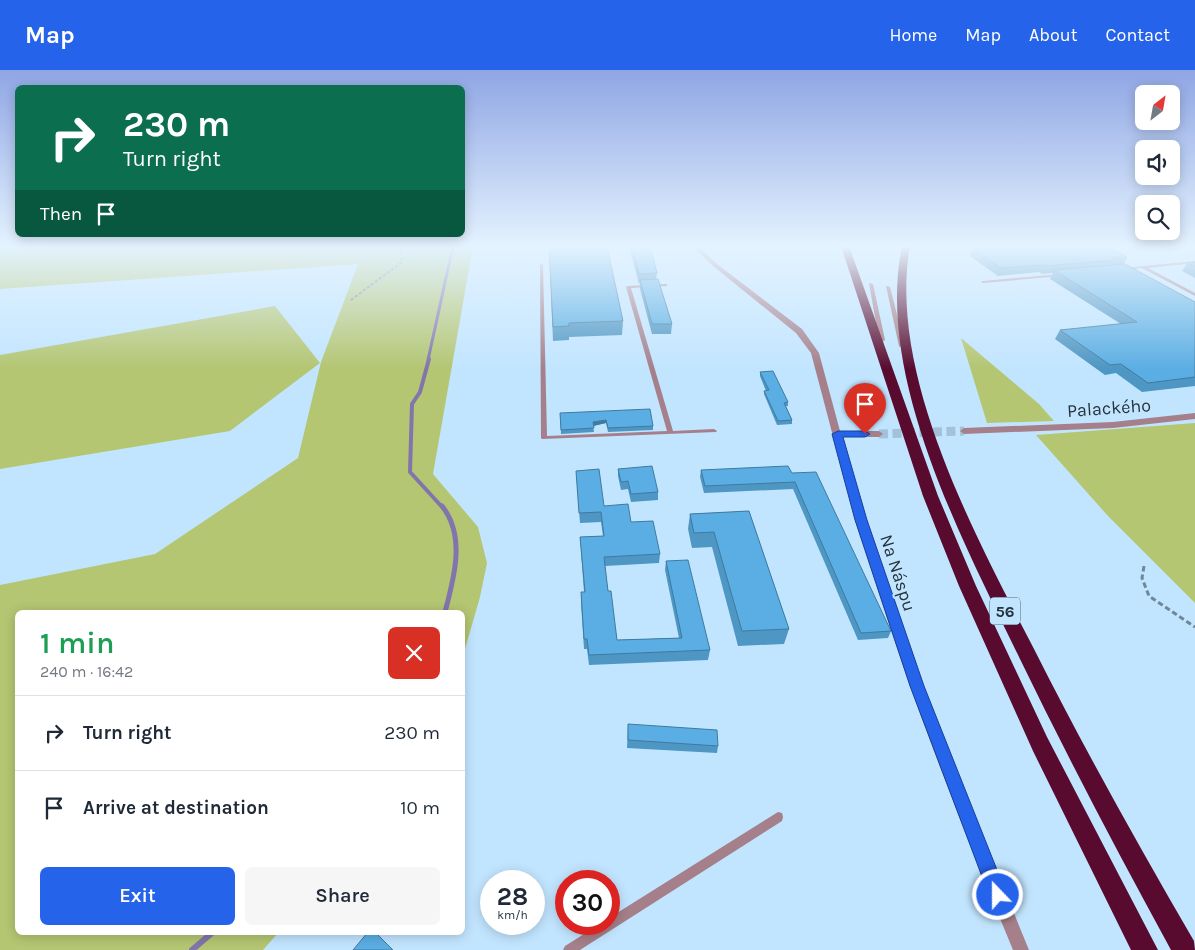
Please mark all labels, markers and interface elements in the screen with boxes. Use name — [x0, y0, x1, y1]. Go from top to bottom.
text: Map — [25, 21, 75, 49]
text: Home — [889, 24, 937, 46]
text: Map — [965, 24, 1001, 46]
text: About — [1029, 24, 1078, 46]
text: Contact — [1106, 24, 1170, 46]
north arrow — [1135, 85, 1180, 130]
map controls — [1135, 85, 1180, 240]
text: 230 m — [123, 104, 230, 145]
icon: right — [40, 105, 105, 170]
button: sound — [1135, 140, 1180, 185]
text: Turn right — [123, 146, 221, 172]
button: search — [1135, 195, 1180, 240]
icon: arrive — [92, 200, 120, 228]
text: Then — [40, 203, 82, 225]
pin — [844, 383, 886, 434]
icon: arrive — [851, 390, 879, 418]
street label: Palackého — [1066, 394, 1152, 422]
street label: Na Náspu — [875, 532, 921, 614]
road number: 56 — [990, 598, 1020, 624]
text: 1 min — [40, 625, 114, 661]
button: close — [388, 627, 440, 679]
text: 240 m · 16:42 — [40, 662, 133, 681]
icon: right — [40, 719, 68, 747]
text: Turn right — [83, 722, 172, 744]
text: 230 m — [384, 722, 440, 744]
icon: arrive — [40, 794, 68, 822]
text: Arrive at destination — [83, 797, 269, 819]
text: 10 m — [400, 797, 440, 819]
button: Exit — [40, 867, 235, 925]
button: Share — [245, 867, 440, 925]
position arrow — [971, 868, 1023, 920]
speed limit sign: 30 — [555, 870, 620, 935]
text: 28 — [497, 882, 528, 911]
text: km/h — [497, 908, 528, 922]

